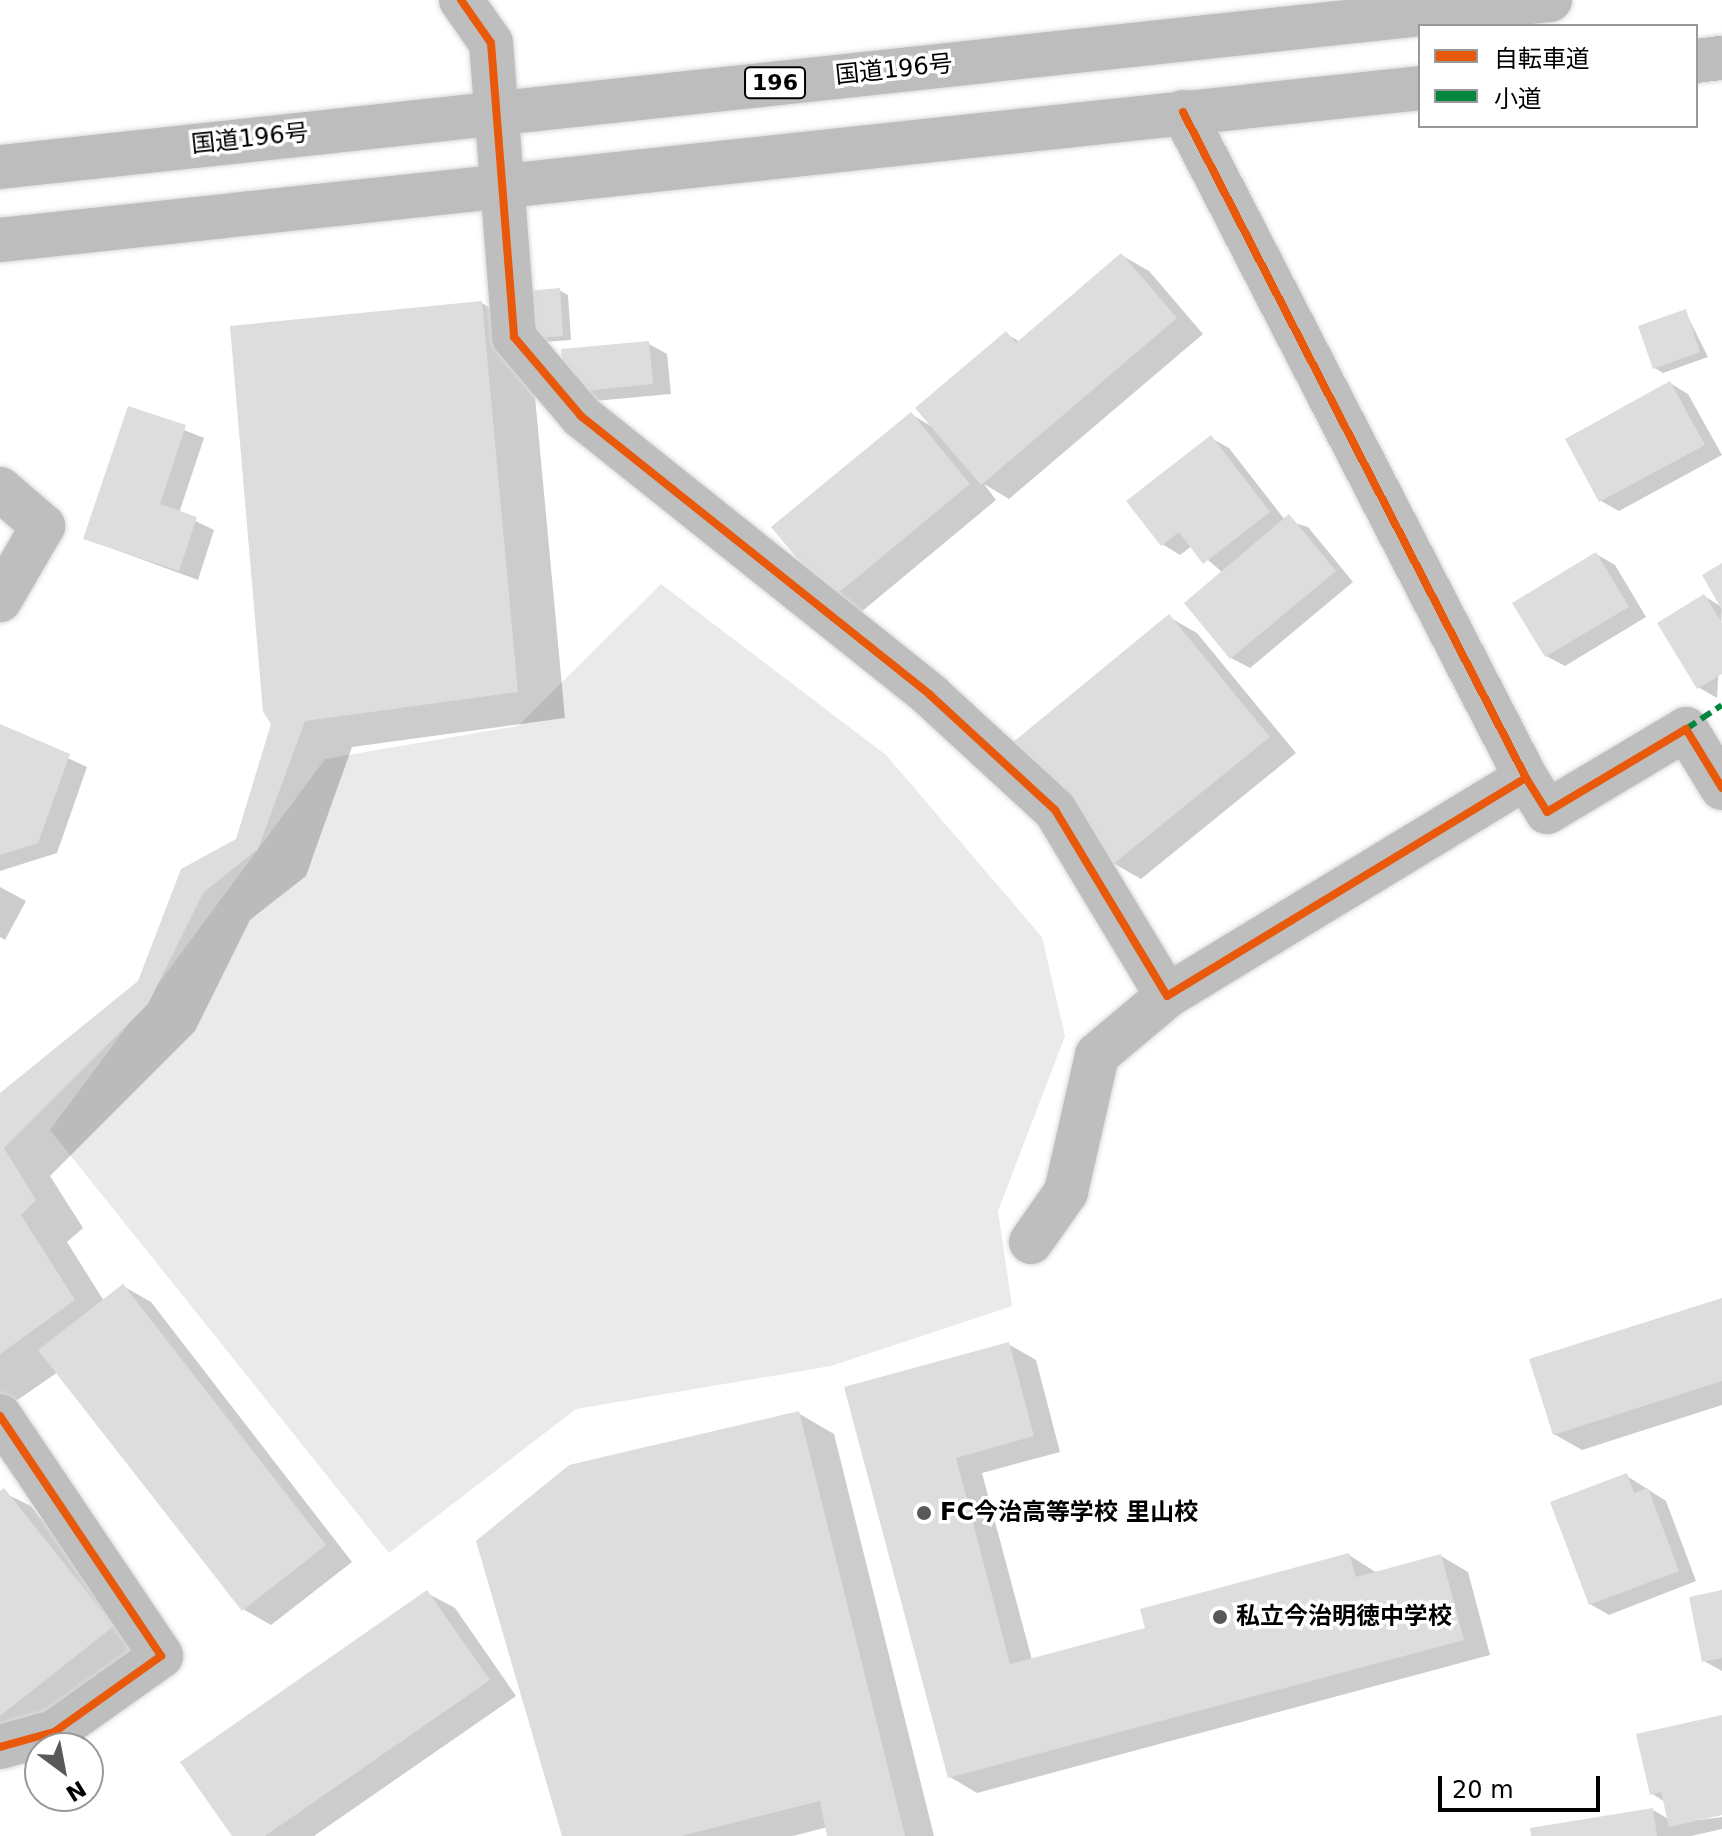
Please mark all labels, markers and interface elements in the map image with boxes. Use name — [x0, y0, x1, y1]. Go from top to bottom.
legend — [1418, 24, 1698, 128]
text: 自転車道 — [1494, 45, 1590, 73]
street label: 国道196号 — [834, 50, 954, 90]
road number: 196 — [743, 65, 807, 101]
text: 小道 — [1494, 85, 1542, 113]
street label: 国道196号 — [190, 119, 310, 159]
place label: FC今治高等学校 里山校 — [940, 1499, 1198, 1527]
marker: FC今治高等学校 里山校 — [915, 1504, 933, 1522]
place label: 私立今治明徳中学校 — [1236, 1603, 1452, 1631]
marker: 私立今治明徳中学校 — [1211, 1608, 1229, 1626]
north arrow — [24, 1732, 104, 1812]
scale bar — [1442, 1760, 1604, 1810]
text: N — [61, 1776, 90, 1807]
text: 20 m — [1452, 1776, 1514, 1804]

